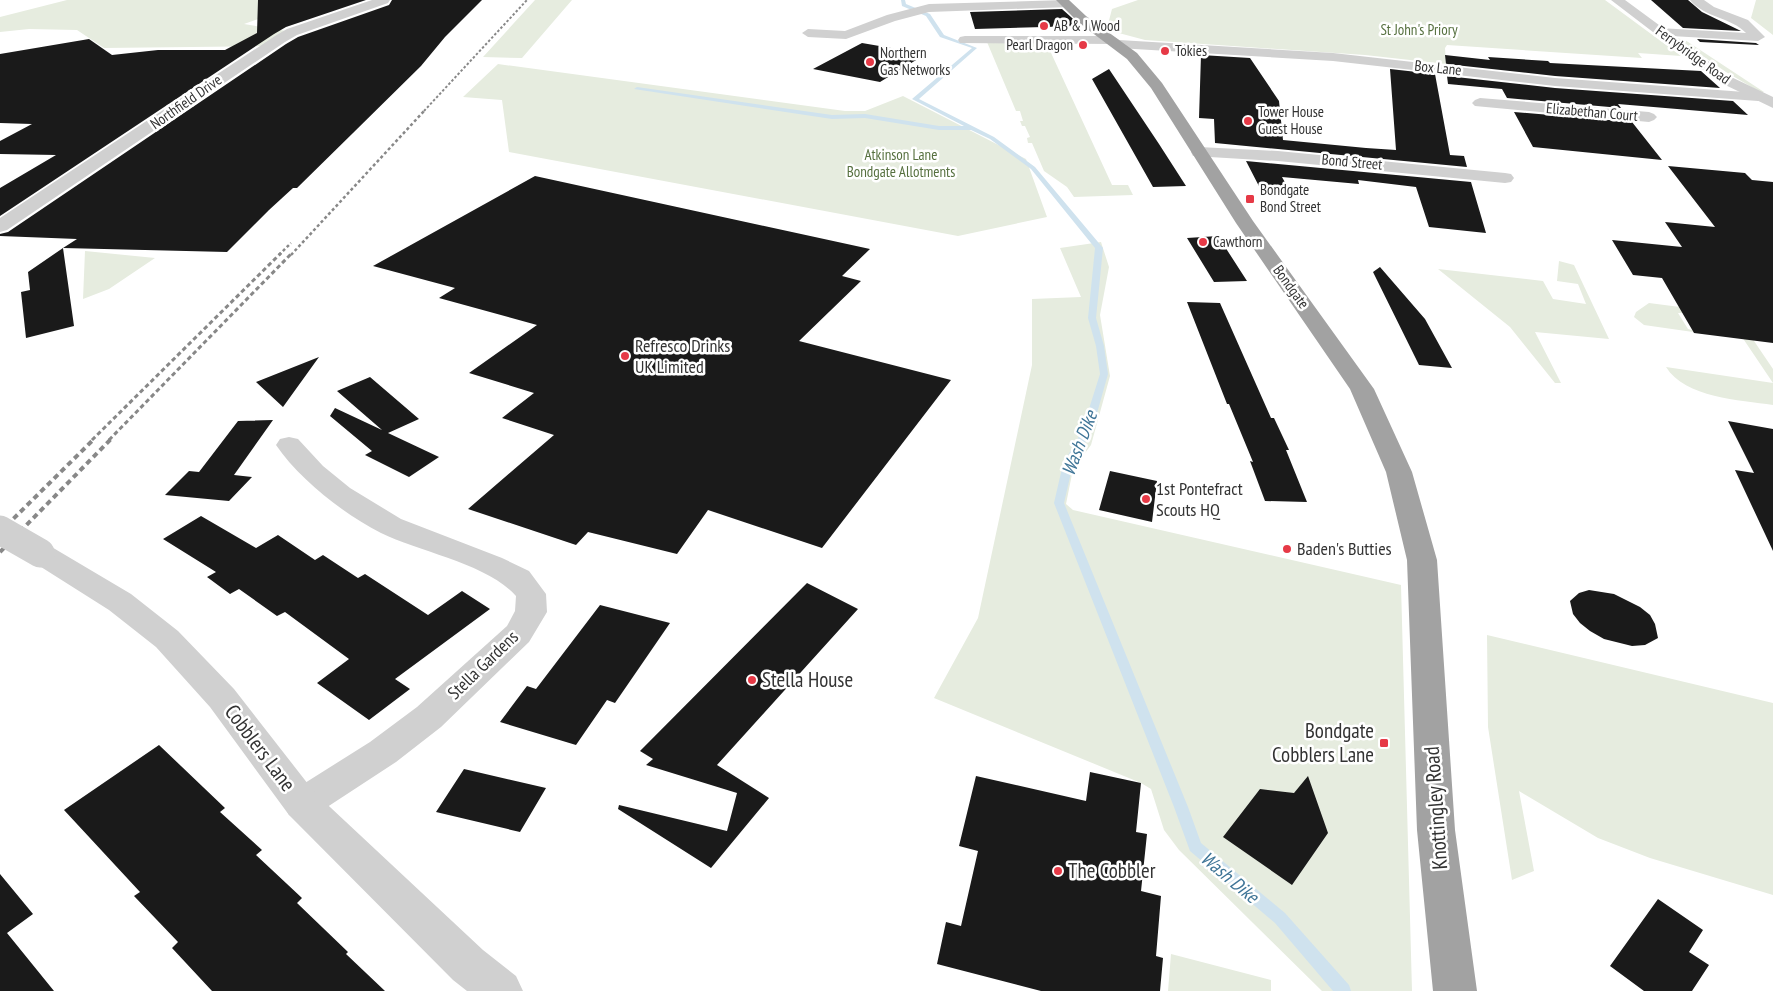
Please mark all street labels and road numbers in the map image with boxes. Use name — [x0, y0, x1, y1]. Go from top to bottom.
street label: Ferrybridge Road — [1652, 21, 1735, 88]
street label: Box Lane — [1414, 56, 1462, 79]
street label: Northfield Drive — [146, 70, 225, 133]
street label: Elizabethan Court — [1545, 98, 1639, 125]
street label: Bond Street — [1321, 149, 1383, 174]
street label: Bondgate — [1269, 261, 1314, 312]
street label: Stella Gardens — [442, 625, 523, 704]
street label: Cobblers Lane — [219, 699, 302, 797]
street label: Knottingley Road — [1418, 746, 1453, 871]

